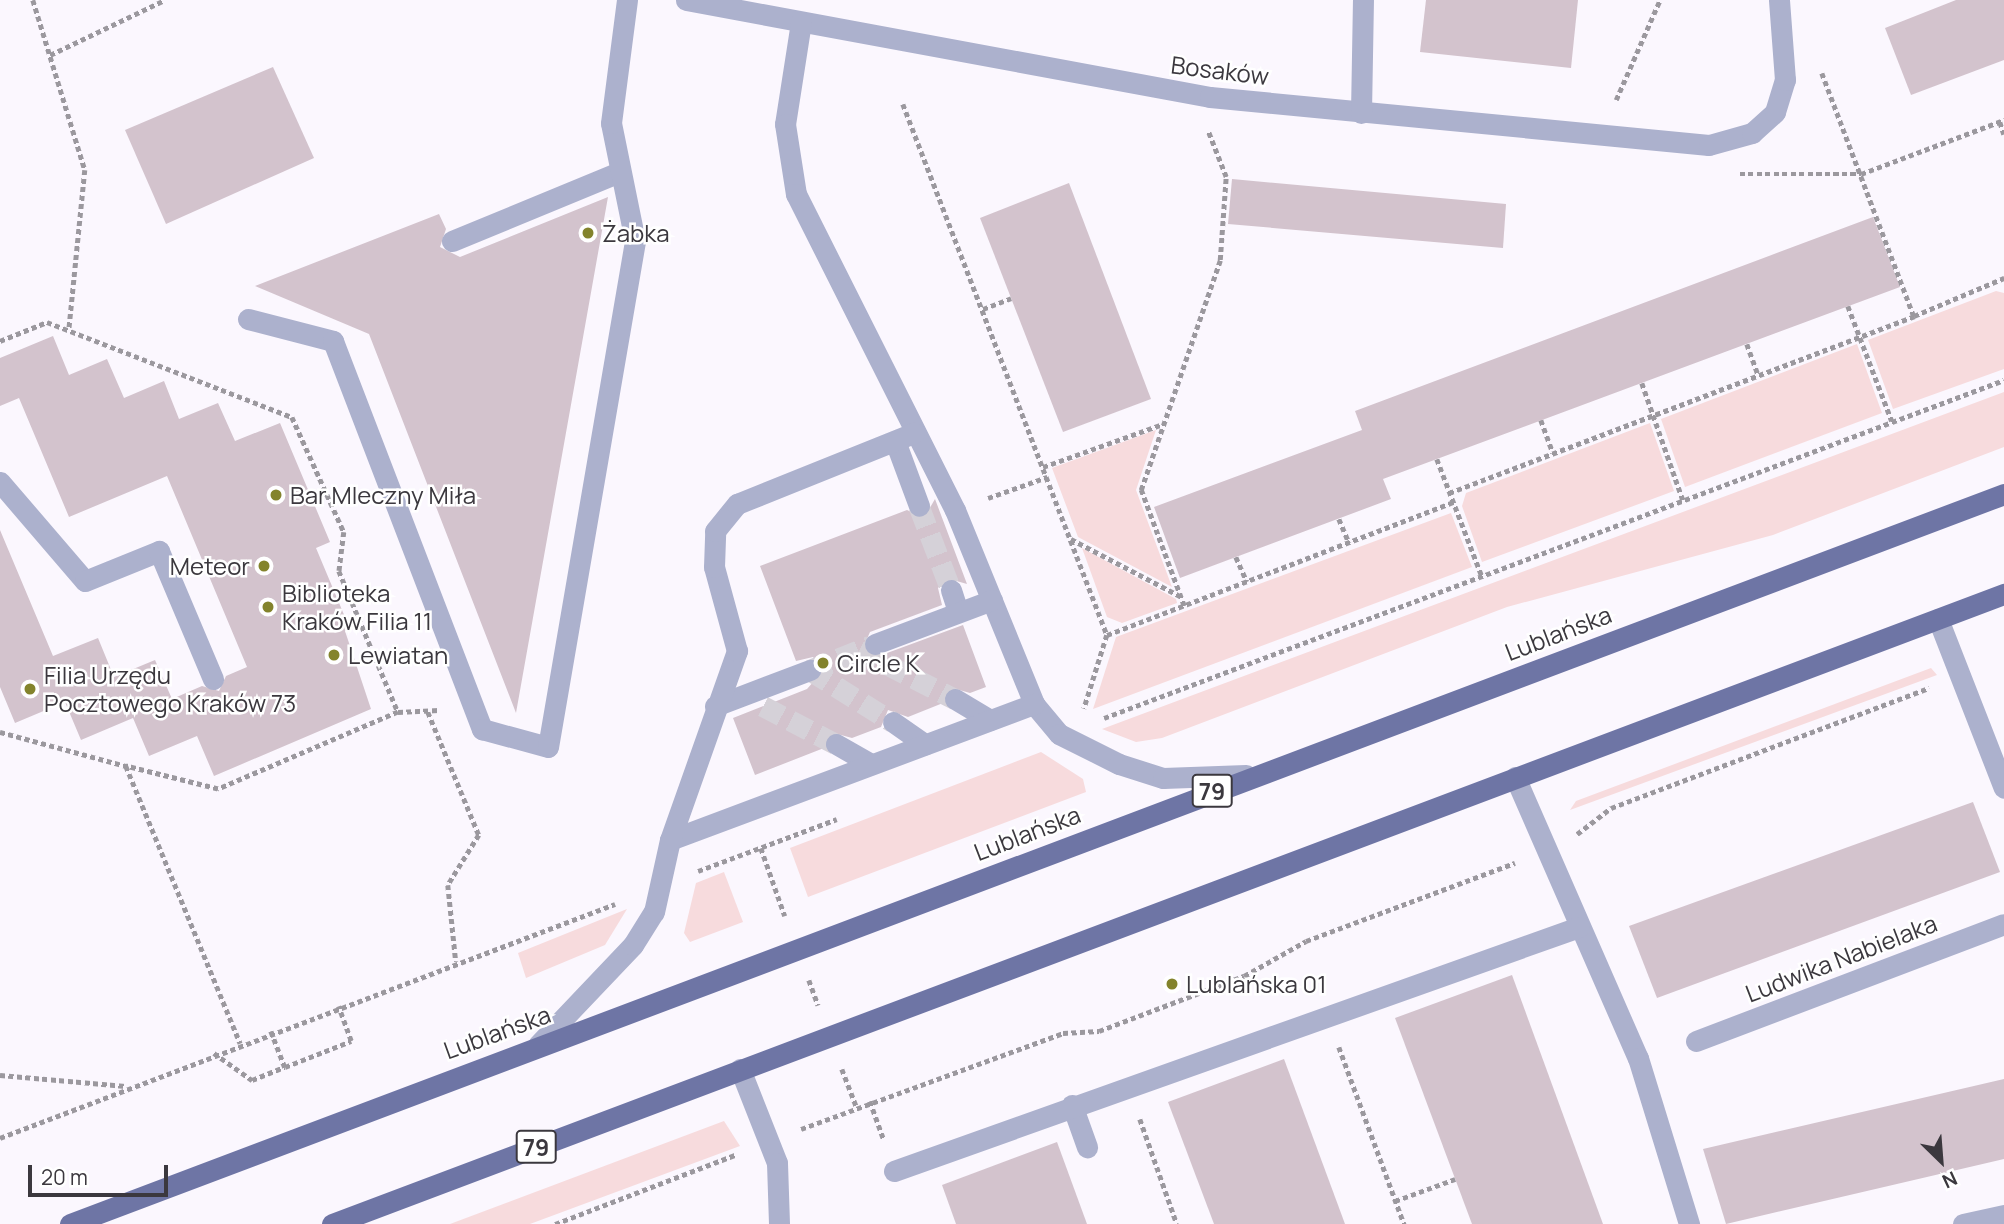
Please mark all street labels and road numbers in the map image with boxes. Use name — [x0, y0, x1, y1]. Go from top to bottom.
street label: Bosaków — [1169, 50, 1271, 90]
street label: Lublańska — [1501, 600, 1615, 666]
road number: 79 — [1191, 772, 1233, 810]
street label: Lublańska — [970, 800, 1084, 866]
street label: Ludwika Nabielaka — [1741, 908, 1941, 1008]
street label: Lublańska — [440, 999, 554, 1065]
road number: 79 — [515, 1128, 557, 1166]

